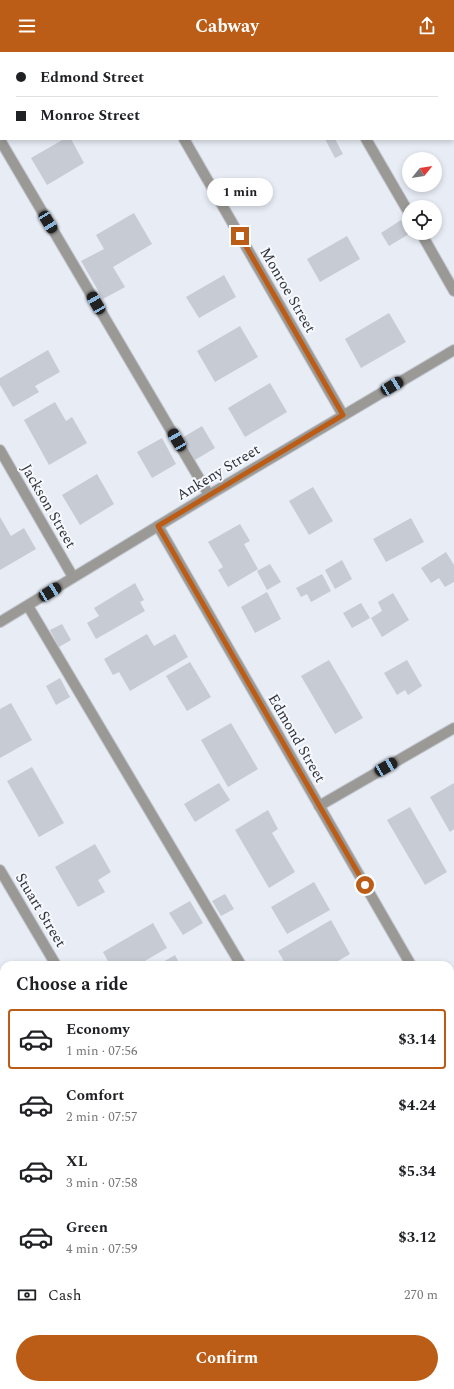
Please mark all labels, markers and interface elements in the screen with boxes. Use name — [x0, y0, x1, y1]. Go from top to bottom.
text: Cabway — [195, 13, 259, 40]
icon: menu — [16, 15, 38, 37]
icon: share — [416, 15, 438, 37]
text: Edmond Street — [40, 66, 144, 89]
text: Monroe Street — [40, 104, 140, 127]
north arrow — [402, 152, 442, 192]
map controls — [402, 152, 442, 240]
callout: 1 min — [207, 178, 273, 206]
text: 1 min — [223, 182, 257, 202]
button: locate — [402, 200, 442, 240]
car — [37, 209, 59, 235]
route end — [231, 227, 249, 245]
street label: Monroe Street — [254, 243, 321, 337]
car — [85, 290, 107, 316]
car — [379, 375, 405, 397]
car — [166, 427, 188, 453]
street label: Ankeny Street — [172, 438, 265, 507]
street label: Jackson Street — [15, 460, 82, 553]
car — [37, 581, 63, 603]
street label: Edmond Street — [262, 689, 331, 787]
car — [373, 756, 399, 778]
street label: Stuart Street — [9, 869, 72, 952]
route start — [356, 876, 374, 894]
text: Choose a ride — [16, 971, 128, 998]
text: Economy — [66, 1018, 130, 1041]
icon: car — [18, 1021, 54, 1057]
text: $3.14 — [398, 1028, 436, 1051]
text: 1 min · 07:56 — [66, 1041, 138, 1061]
text: Comfort — [66, 1084, 124, 1107]
icon: car — [18, 1087, 54, 1123]
text: $4.24 — [398, 1094, 436, 1117]
text: 2 min · 07:57 — [66, 1107, 138, 1127]
text: XL — [66, 1150, 87, 1173]
icon: car — [18, 1153, 54, 1189]
text: $5.34 — [398, 1160, 436, 1183]
text: 3 min · 07:58 — [66, 1173, 138, 1193]
text: Green — [66, 1216, 108, 1239]
icon: car — [18, 1219, 54, 1255]
text: $3.12 — [398, 1226, 436, 1249]
text: 4 min · 07:59 — [66, 1239, 138, 1259]
icon: cash — [16, 1284, 38, 1306]
text: Cash — [48, 1284, 81, 1307]
text: 270 m — [404, 1285, 438, 1305]
button: Confirm — [16, 1335, 438, 1381]

